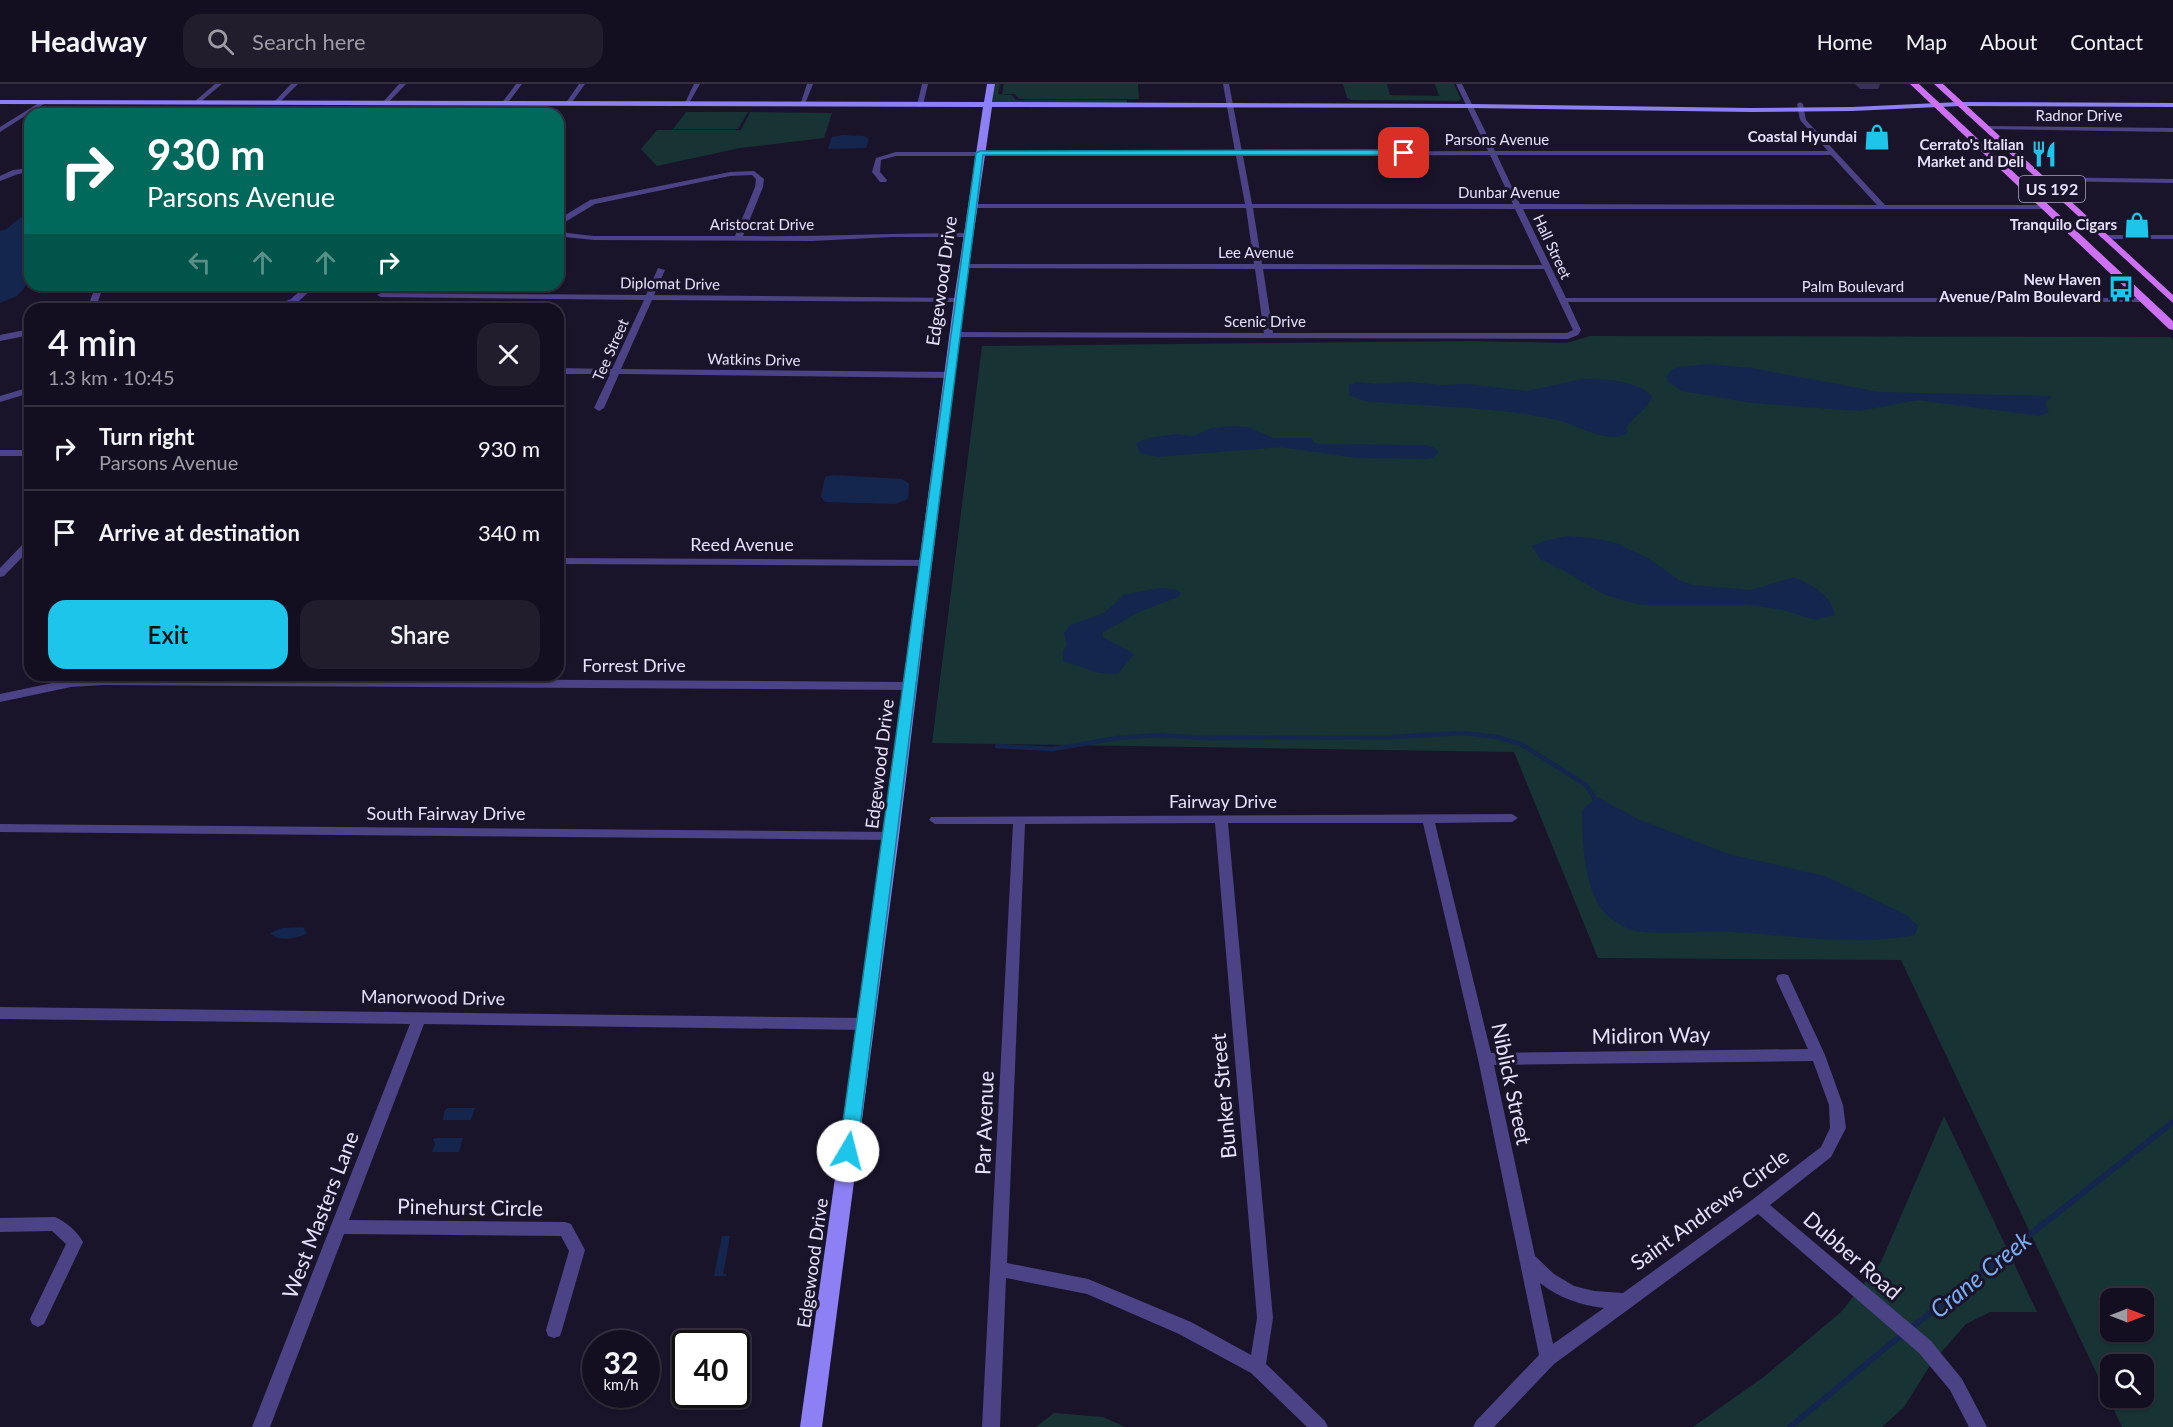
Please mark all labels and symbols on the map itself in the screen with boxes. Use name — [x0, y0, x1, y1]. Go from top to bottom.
street label: Radnor Drive — [2036, 106, 2122, 124]
shop icon: Coastal Hyundai — [1862, 122, 1892, 152]
pin — [1378, 127, 1429, 178]
place label: Coastal Hyundai — [1748, 127, 1857, 145]
street label: Parsons Avenue — [1445, 130, 1549, 148]
place label: Cerrato's Italian Market and Deli — [1917, 135, 2024, 170]
restaurant icon: Cerrato's Italian Market and Deli — [2029, 139, 2059, 169]
road number: US 192 — [2019, 176, 2085, 202]
street label: Dunbar Avenue — [1458, 183, 1560, 201]
shop icon: Tranquilo Cigars — [2122, 210, 2152, 240]
street label: Hall Street — [1530, 211, 1576, 282]
street label: Aristocrat Drive — [710, 215, 814, 233]
street label: Edgewood Drive — [921, 215, 961, 347]
place label: Tranquilo Cigars — [2010, 215, 2117, 233]
street label: Lee Avenue — [1218, 243, 1294, 261]
place label: New Haven Avenue/Palm Boulevard — [1938, 270, 2101, 305]
street label: Diplomat Drive — [620, 273, 720, 293]
bus stop icon: New Haven Avenue/Palm Boulevard — [2106, 274, 2136, 304]
street label: Palm Boulevard — [1802, 277, 1904, 295]
street label: Scenic Drive — [1224, 312, 1306, 330]
street label: Tee Street — [588, 315, 632, 383]
street label: Watkins Drive — [707, 349, 801, 369]
street label: Reed Avenue — [690, 533, 794, 555]
street label: Forrest Drive — [582, 654, 686, 676]
street label: Edgewood Drive — [860, 698, 898, 830]
street label: Fairway Drive — [1169, 790, 1277, 812]
street label: South Fairway Drive — [367, 802, 525, 824]
street label: Manorwood Drive — [361, 985, 505, 1009]
street label: Niblick Street — [1487, 1020, 1538, 1147]
street label: Midiron Way — [1591, 1021, 1711, 1048]
street label: Bunker Street — [1205, 1032, 1240, 1160]
street label: Par Avenue — [969, 1070, 998, 1175]
position arrow — [816, 1119, 880, 1183]
street label: West Masters Lane — [276, 1127, 363, 1302]
street label: Saint Andrews Circle — [1625, 1143, 1793, 1275]
street label: Pinehurst Circle — [397, 1193, 543, 1220]
street label: Edgewood Drive — [792, 1197, 832, 1329]
street label: Dubber Road — [1799, 1206, 1907, 1304]
water label: Crane Creek — [1924, 1224, 2037, 1323]
north arrow — [2100, 1288, 2154, 1342]
speed limit sign: 40 — [672, 1330, 750, 1408]

